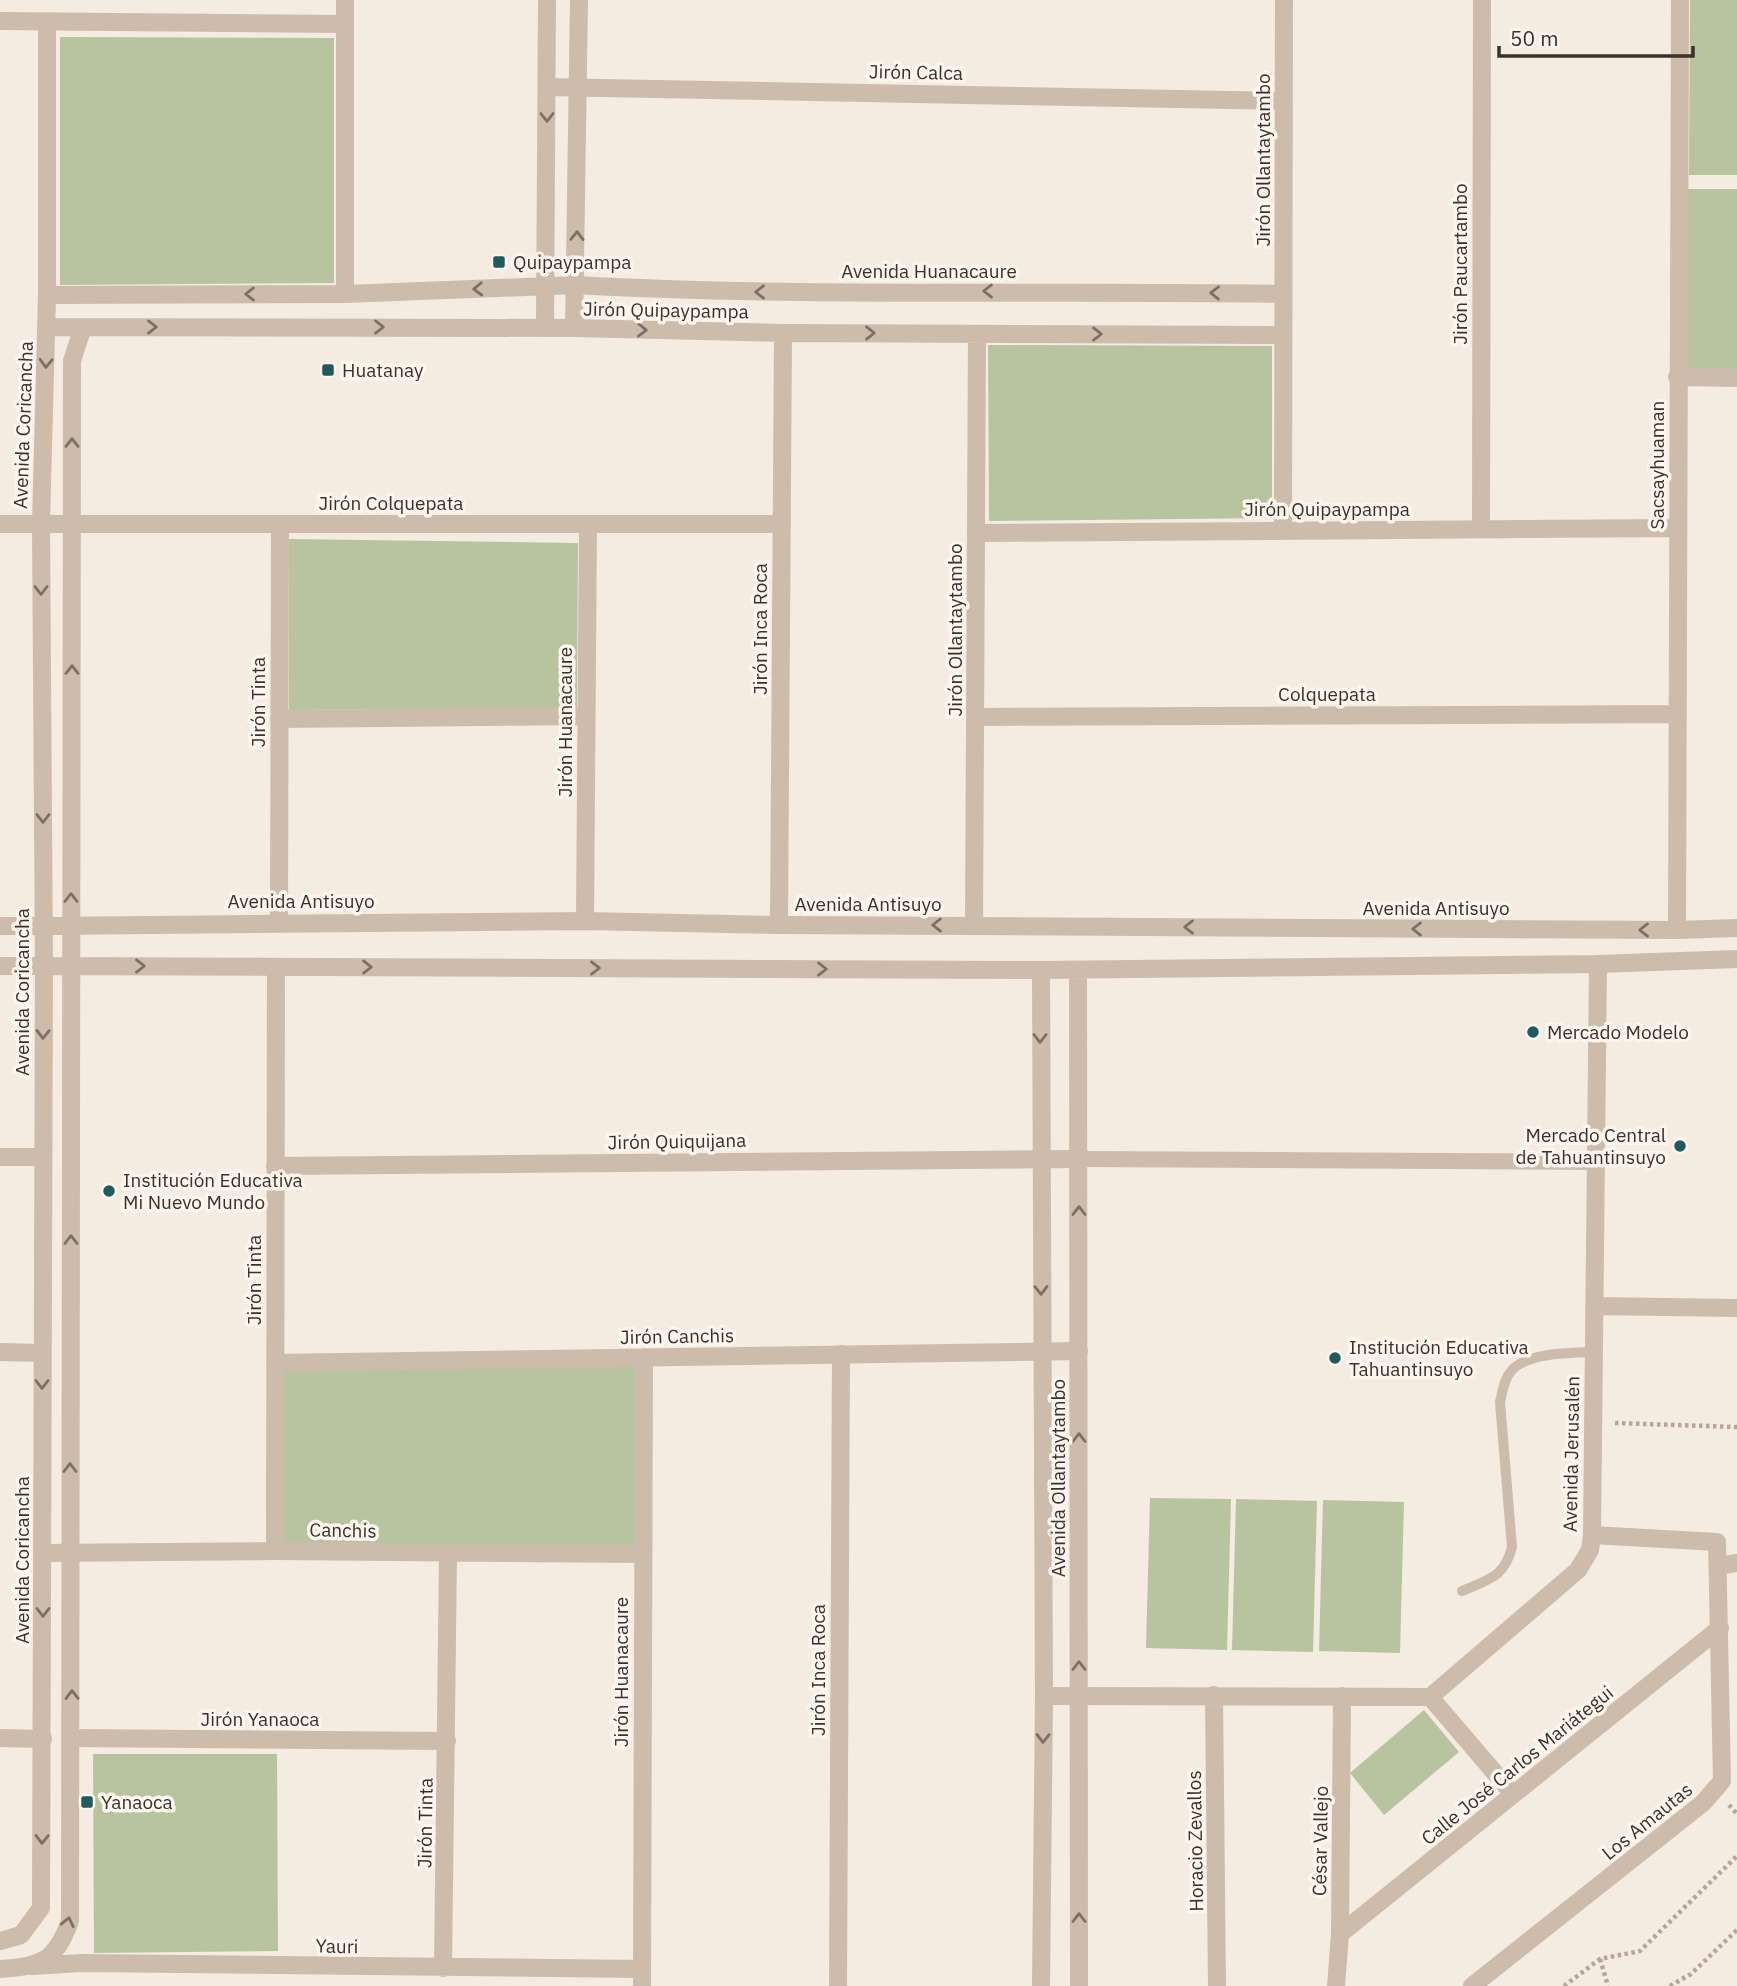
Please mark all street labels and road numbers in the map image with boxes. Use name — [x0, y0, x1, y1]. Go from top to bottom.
street label: Jirón Calca — [869, 59, 963, 85]
street label: Jirón Ollantaytambo — [1251, 73, 1275, 247]
street label: Jirón Paucartambo — [1448, 183, 1472, 345]
street label: Avenida Huanacaure — [841, 259, 1017, 283]
street label: Jirón Quipaypampa — [583, 297, 749, 323]
street label: Avenida Coricancha — [8, 341, 38, 509]
street label: Sacsayhuaman — [1645, 401, 1669, 529]
street label: Jirón Colquepata — [318, 491, 464, 515]
street label: Jirón Quipaypampa — [1244, 497, 1410, 521]
street label: Jirón Ollantaytambo — [943, 543, 967, 717]
street label: Jirón Inca Roca — [748, 563, 772, 695]
street label: Jirón Huanacaure — [553, 647, 577, 797]
street label: Jirón Tinta — [246, 657, 270, 747]
street label: Colquepata — [1278, 682, 1376, 706]
street label: Avenida Antisuyo — [227, 889, 375, 913]
street label: Avenida Antisuyo — [794, 892, 942, 916]
street label: Avenida Antisuyo — [1362, 896, 1510, 920]
street label: Avenida Coricancha — [10, 908, 34, 1076]
street label: Jirón Quiquijana — [607, 1128, 747, 1154]
street label: Jirón Tinta — [242, 1235, 266, 1325]
street label: Jirón Canchis — [620, 1323, 734, 1349]
street label: Avenida Jerusalén — [1558, 1376, 1584, 1532]
street label: Avenida Ollantaytambo — [1046, 1379, 1070, 1577]
street label: Avenida Coricancha — [10, 1476, 34, 1644]
street label: Canchis — [309, 1517, 377, 1543]
street label: Jirón Huanacaure — [609, 1597, 633, 1747]
street label: Jirón Inca Roca — [806, 1604, 830, 1736]
street label: Calle José Carlos Mariátegui — [1416, 1680, 1618, 1850]
street label: Jirón Yanaoca — [201, 1707, 319, 1731]
street label: Horacio Zevallos — [1182, 1770, 1208, 1912]
street label: Los Amautas — [1597, 1777, 1697, 1865]
street label: Jirón Tinta — [412, 1778, 438, 1868]
street label: César Vallejo — [1307, 1786, 1333, 1896]
street label: Yauri — [315, 1934, 359, 1958]

